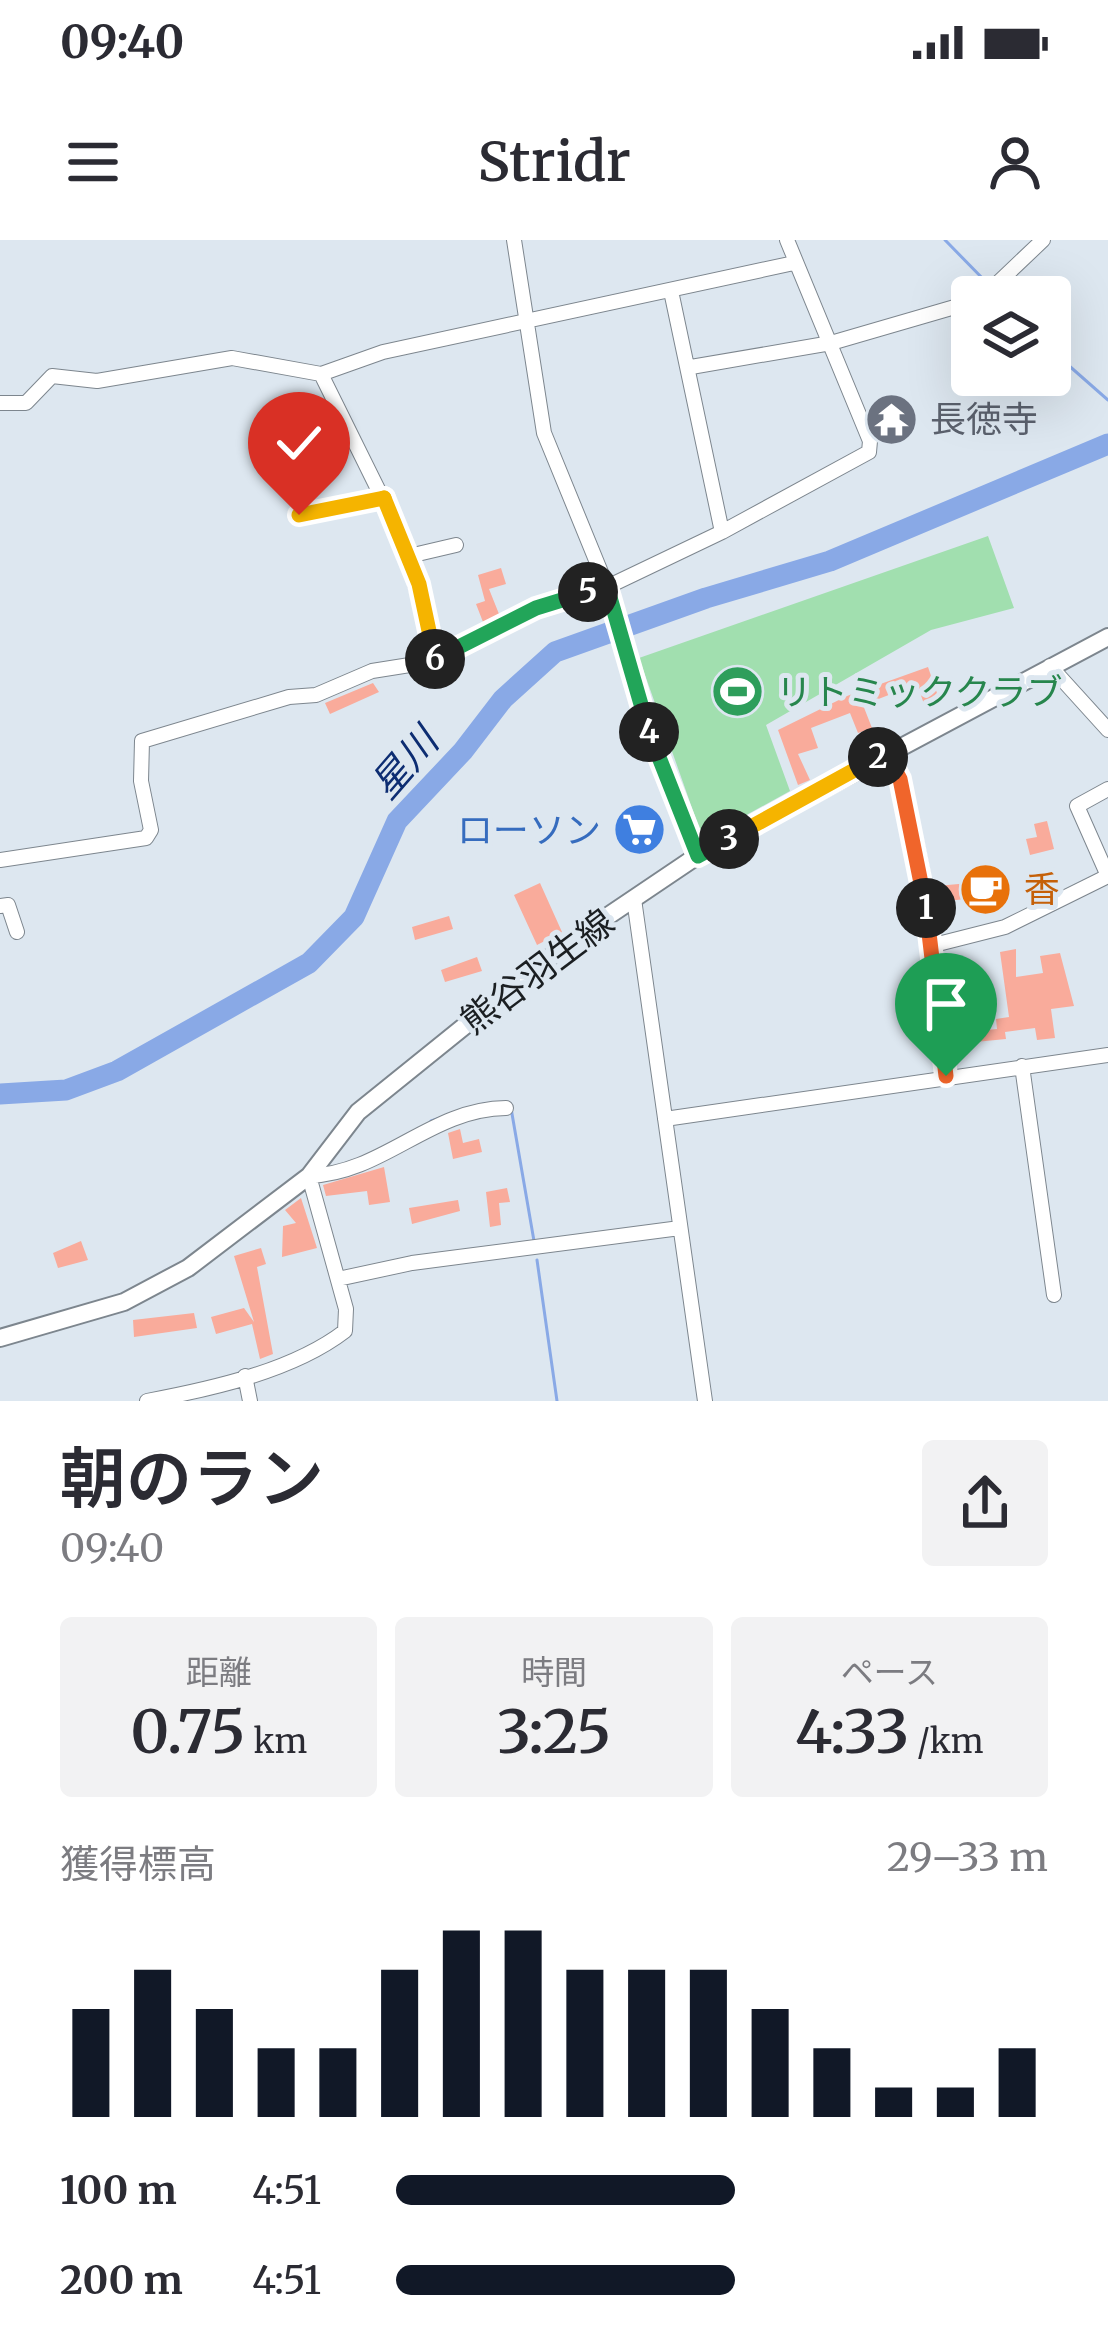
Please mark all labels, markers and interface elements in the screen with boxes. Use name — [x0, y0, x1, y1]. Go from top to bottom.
text: 09:40 — [60, 14, 184, 70]
text: Stridr — [477, 128, 631, 196]
icon: menu — [60, 129, 126, 195]
icon: person — [982, 129, 1048, 195]
map controls — [951, 276, 1071, 396]
button: layers — [951, 276, 1071, 396]
temple icon: 長徳寺 — [863, 391, 919, 447]
pin — [248, 392, 350, 515]
place label: 長徳寺 — [930, 397, 1038, 442]
icon: check — [266, 410, 332, 476]
pin: 5 — [558, 562, 618, 622]
text: 5 — [578, 571, 598, 612]
pin: 6 — [405, 629, 465, 689]
text: 6 — [425, 638, 445, 679]
sports icon: リトミッククラブ — [709, 664, 765, 720]
place label: リトミッククラブ — [776, 670, 1063, 715]
pin: 4 — [619, 702, 679, 762]
text: 4 — [639, 711, 659, 752]
water label: 星川 — [360, 715, 451, 809]
pin: 2 — [848, 727, 908, 787]
text: 2 — [868, 736, 888, 777]
supermarket icon: ローソン — [612, 802, 668, 858]
place label: ローソン — [457, 808, 601, 853]
pin: 3 — [699, 809, 759, 869]
text: 3 — [720, 818, 738, 859]
cafe icon: 香 — [957, 861, 1013, 917]
place label: 香 — [1024, 867, 1060, 912]
pin: 1 — [896, 878, 956, 938]
text: 1 — [918, 887, 934, 928]
street label: 熊谷羽生線 — [452, 899, 623, 1044]
pin — [895, 953, 997, 1076]
icon: arrive — [913, 971, 979, 1037]
text: 朝のラン — [60, 1437, 324, 1520]
button: share — [922, 1440, 1048, 1566]
text: 09:40 — [60, 1524, 164, 1573]
text: 距離 — [186, 1652, 252, 1693]
text: 時間 — [521, 1652, 587, 1693]
text: ペース — [841, 1652, 938, 1693]
text: 0.75 — [130, 1694, 246, 1769]
text: 3:25 — [497, 1694, 611, 1769]
text: 4:33 — [795, 1694, 909, 1769]
text: km — [246, 1721, 307, 1762]
text: /km — [909, 1721, 984, 1762]
text: 29–33 m — [887, 1833, 1048, 1882]
text: 獲得標高 — [60, 1840, 216, 1889]
text: 100 m — [60, 2166, 177, 2215]
text: 4:51 — [252, 2166, 321, 2215]
text: 200 m — [60, 2256, 183, 2305]
text: 4:51 — [252, 2256, 321, 2305]

